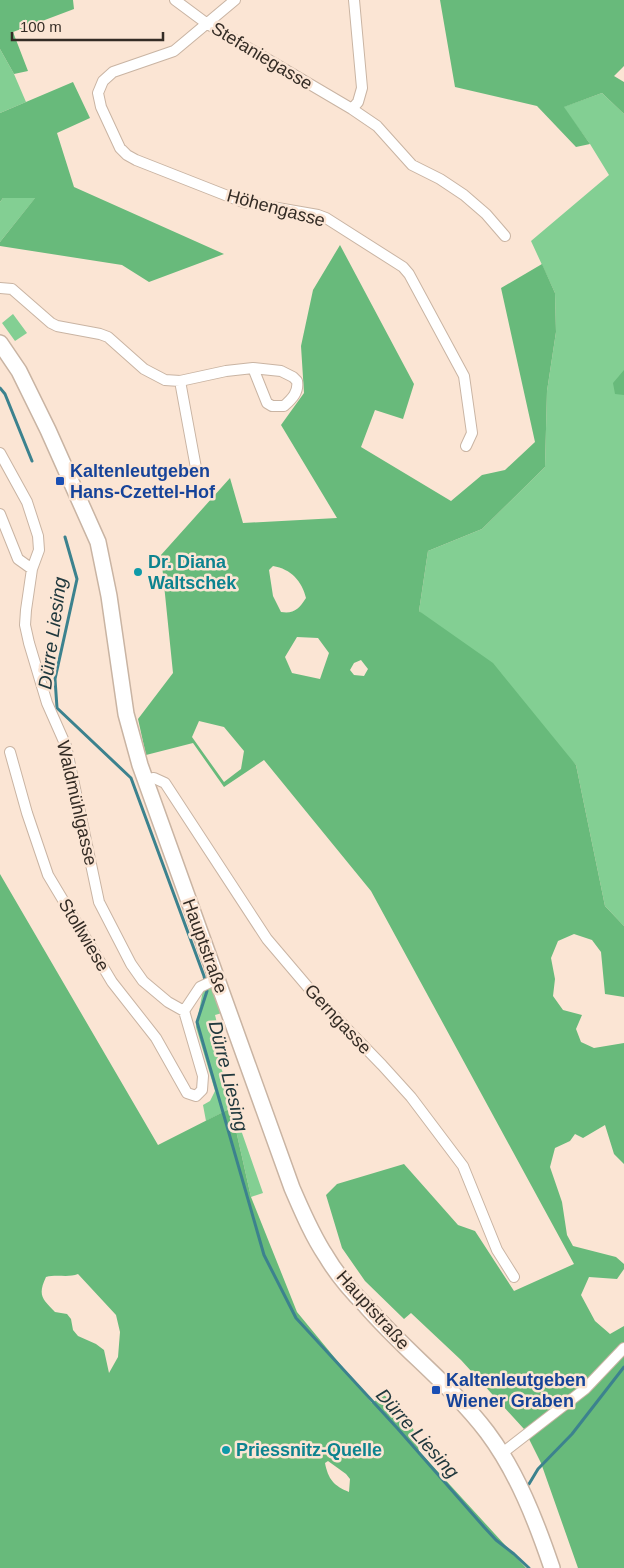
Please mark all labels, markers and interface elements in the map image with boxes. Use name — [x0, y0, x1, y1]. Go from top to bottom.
scale bar — [12, 10, 164, 42]
text: 100 m — [20, 18, 62, 35]
street label: Stefaniegasse — [208, 18, 316, 94]
street label: Höhengasse — [225, 185, 327, 231]
place label: Kaltenleutgeben Hans-Czettel-Hof — [70, 461, 216, 502]
marker: Kaltenleutgeben Hans-Czettel-Hof — [54, 475, 66, 487]
place label: Dr. Diana Waltschek — [148, 552, 237, 593]
marker: Dr. Diana Waltschek — [132, 566, 144, 578]
water label: Dürre Liesing — [34, 575, 71, 690]
street label: Waldmühlgasse — [53, 739, 101, 867]
street label: Stollwiese — [55, 895, 113, 975]
street label: Hauptstraße — [179, 896, 231, 996]
street label: Gerngasse — [301, 980, 375, 1058]
water label: Dürre Liesing — [205, 1019, 252, 1134]
street label: Hauptstraße — [332, 1267, 414, 1353]
place label: Kaltenleutgeben Wiener Graben — [446, 1370, 586, 1411]
water label: Dürre Liesing — [372, 1384, 464, 1483]
marker: Kaltenleutgeben Wiener Graben — [430, 1384, 442, 1396]
place label: Priessnitz-Quelle — [236, 1440, 382, 1460]
marker: Priessnitz-Quelle — [220, 1444, 232, 1456]

